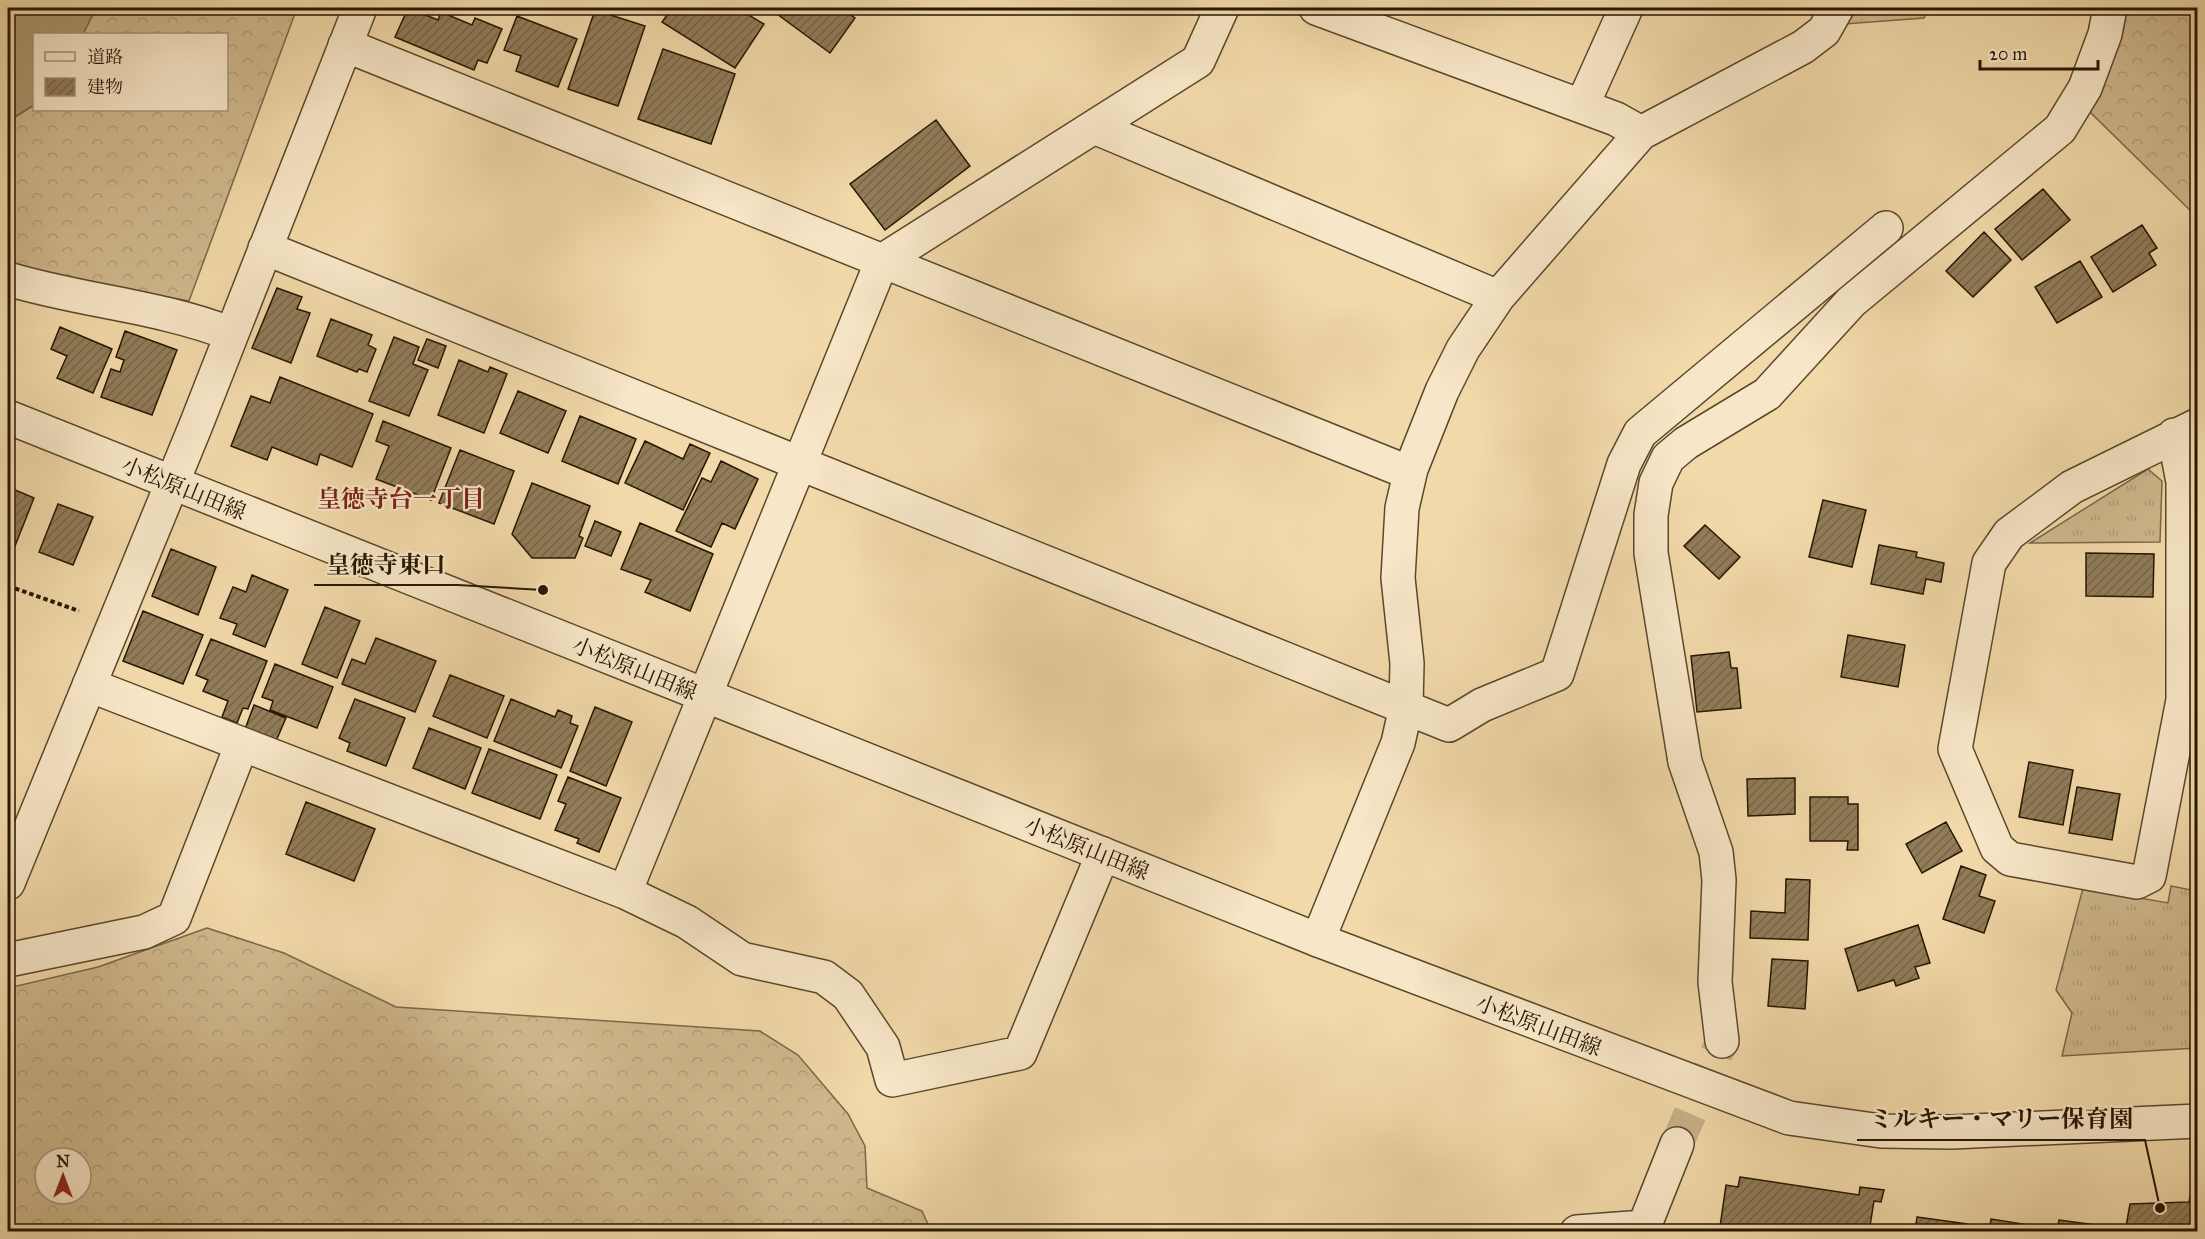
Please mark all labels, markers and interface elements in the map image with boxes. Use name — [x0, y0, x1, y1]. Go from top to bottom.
legend — [33, 33, 228, 111]
scale bar — [1980, 33, 2098, 71]
text: 20 m — [1989, 43, 2027, 65]
text: 道路 — [87, 46, 123, 68]
text: 建物 — [87, 76, 123, 98]
street label: 小松原山田線 — [118, 451, 250, 526]
district label: 皇徳寺台一丁目 — [317, 484, 485, 514]
callout: 皇徳寺東口 — [314, 543, 458, 585]
text: 皇徳寺東口 — [326, 550, 446, 580]
street label: 小松原山田線 — [569, 631, 701, 706]
street label: 小松原山田線 — [1021, 811, 1153, 886]
street label: 小松原山田線 — [1472, 989, 1605, 1062]
callout: ミルキー・マリー保育園 — [1857, 1098, 2145, 1140]
text: ミルキー・マリー保育園 — [1869, 1104, 2133, 1134]
north arrow — [33, 1146, 93, 1206]
text: N — [56, 1152, 70, 1171]

